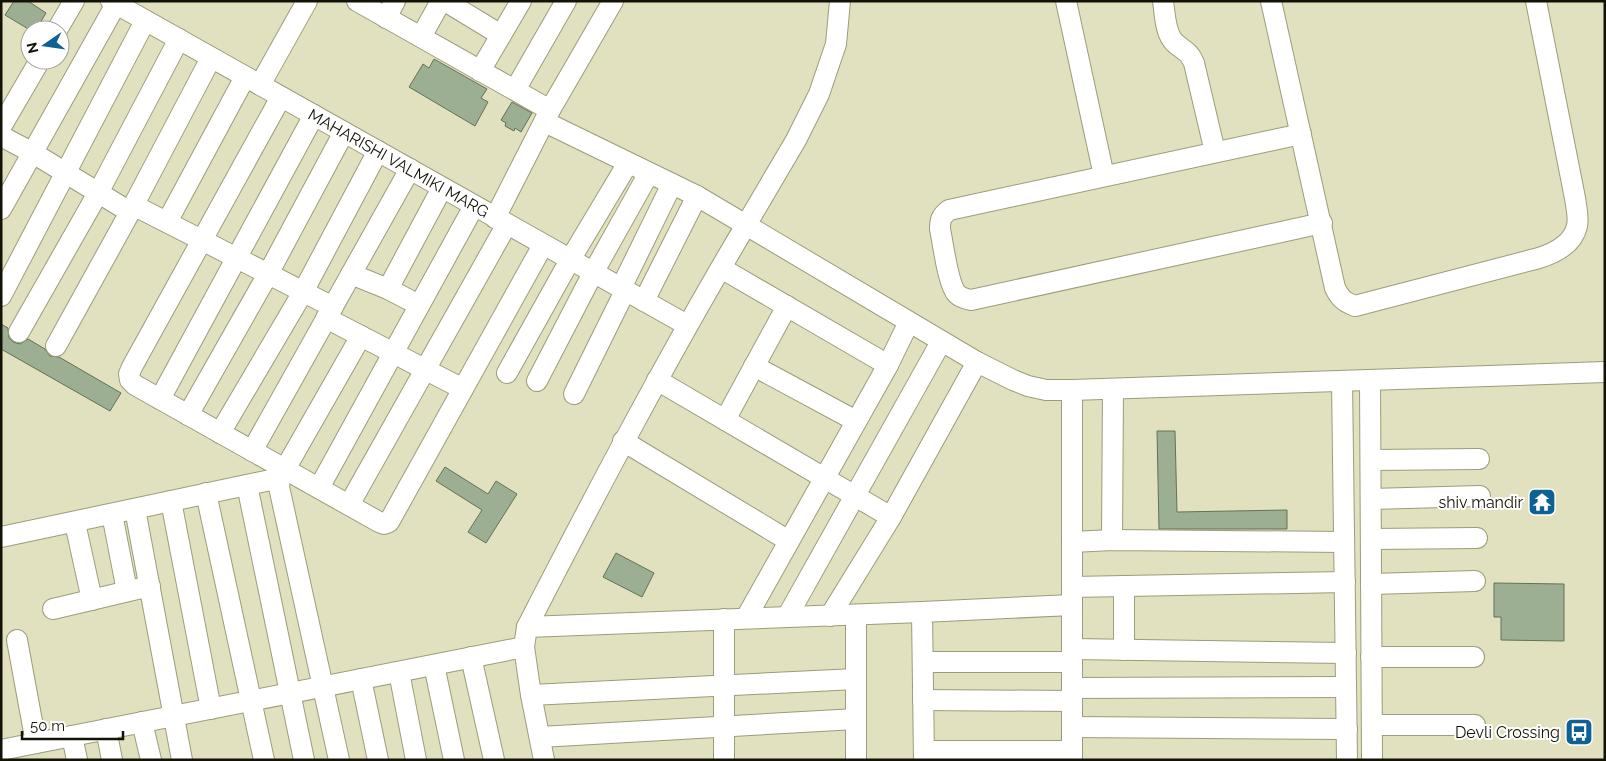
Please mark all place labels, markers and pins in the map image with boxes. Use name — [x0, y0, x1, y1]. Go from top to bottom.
temple icon: shiv mandir — [1527, 487, 1557, 517]
place label: shiv mandir — [1438, 493, 1523, 512]
bus stop icon: Devli Crossing — [1564, 717, 1594, 747]
place label: Devli Crossing — [1455, 723, 1560, 742]

